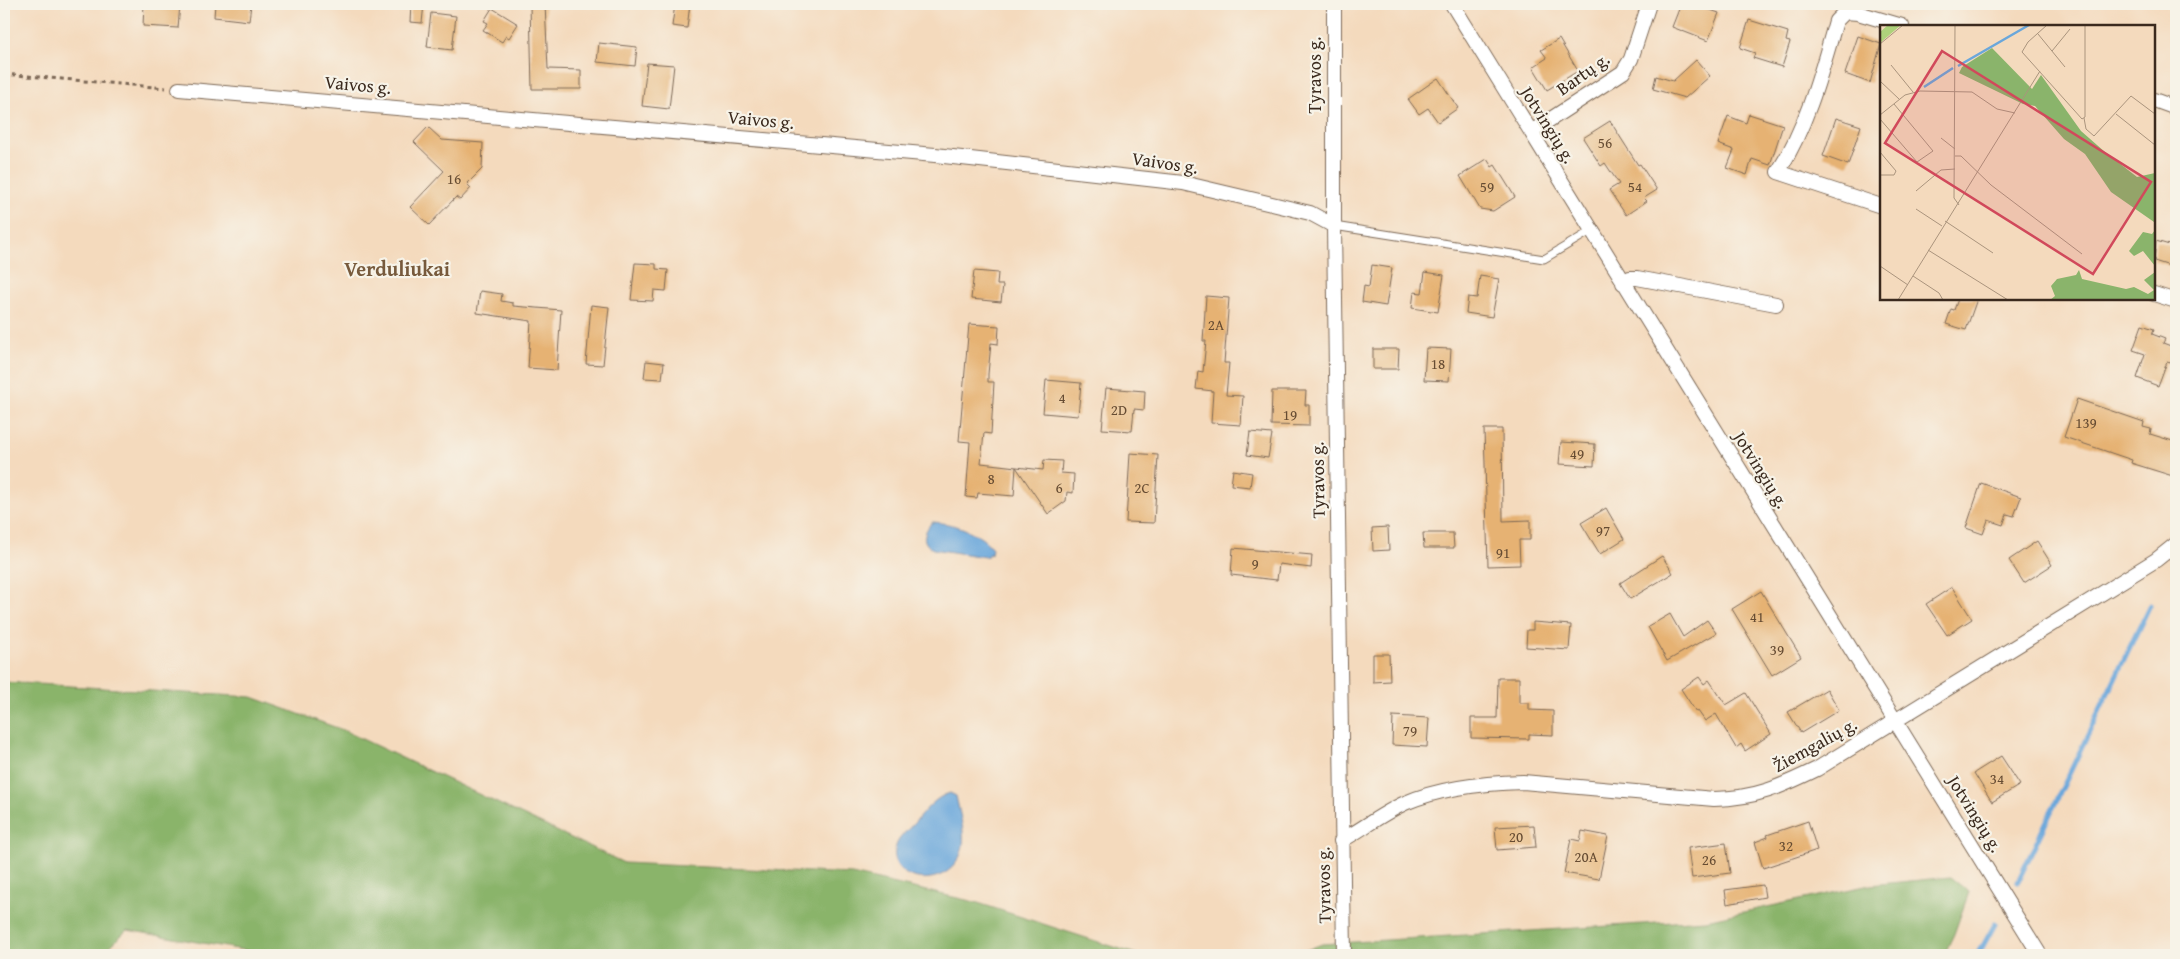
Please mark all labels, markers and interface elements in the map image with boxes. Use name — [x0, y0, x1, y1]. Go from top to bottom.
inset map — [1880, 25, 2155, 300]
street label: Tyravos g. — [1301, 37, 1328, 113]
street label: Bartų g. — [1551, 45, 1615, 102]
street label: Vaivos g. — [324, 68, 392, 101]
street label: Jotvingių g. — [1513, 79, 1583, 169]
street label: Vaivos g. — [727, 103, 795, 136]
house number: 56 — [1598, 132, 1612, 153]
street label: Vaivos g. — [1130, 145, 1200, 181]
house number: 16 — [447, 168, 461, 189]
house number: 59 — [1480, 176, 1494, 197]
house number: 54 — [1628, 176, 1642, 197]
district label: Verduliukai — [344, 254, 450, 283]
house number: 2A — [1208, 314, 1224, 335]
house number: 18 — [1431, 353, 1445, 374]
house number: 4 — [1058, 387, 1066, 408]
house number: 2D — [1111, 399, 1127, 420]
house number: 19 — [1283, 404, 1297, 425]
house number: 139 — [2075, 412, 2097, 433]
street label: Jotvingių g. — [1726, 424, 1796, 514]
street label: Tyravos g. — [1303, 441, 1332, 519]
house number: 49 — [1570, 443, 1584, 464]
house number: 8 — [987, 468, 995, 489]
house number: 6 — [1055, 477, 1063, 498]
house number: 2C — [1134, 477, 1150, 498]
house number: 97 — [1596, 520, 1610, 541]
house number: 91 — [1496, 542, 1510, 563]
house number: 9 — [1251, 553, 1259, 574]
house number: 41 — [1750, 606, 1764, 627]
house number: 39 — [1770, 639, 1784, 660]
street label: Žiemgalių g. — [1768, 710, 1862, 779]
house number: 79 — [1403, 720, 1417, 741]
street label: Jotvingių g. — [1940, 768, 2010, 858]
house number: 34 — [1990, 768, 2004, 789]
house number: 20 — [1509, 826, 1523, 847]
house number: 32 — [1779, 835, 1793, 856]
street label: Tyravos g. — [1309, 846, 1338, 924]
house number: 20A — [1574, 846, 1598, 867]
house number: 26 — [1702, 849, 1716, 870]

